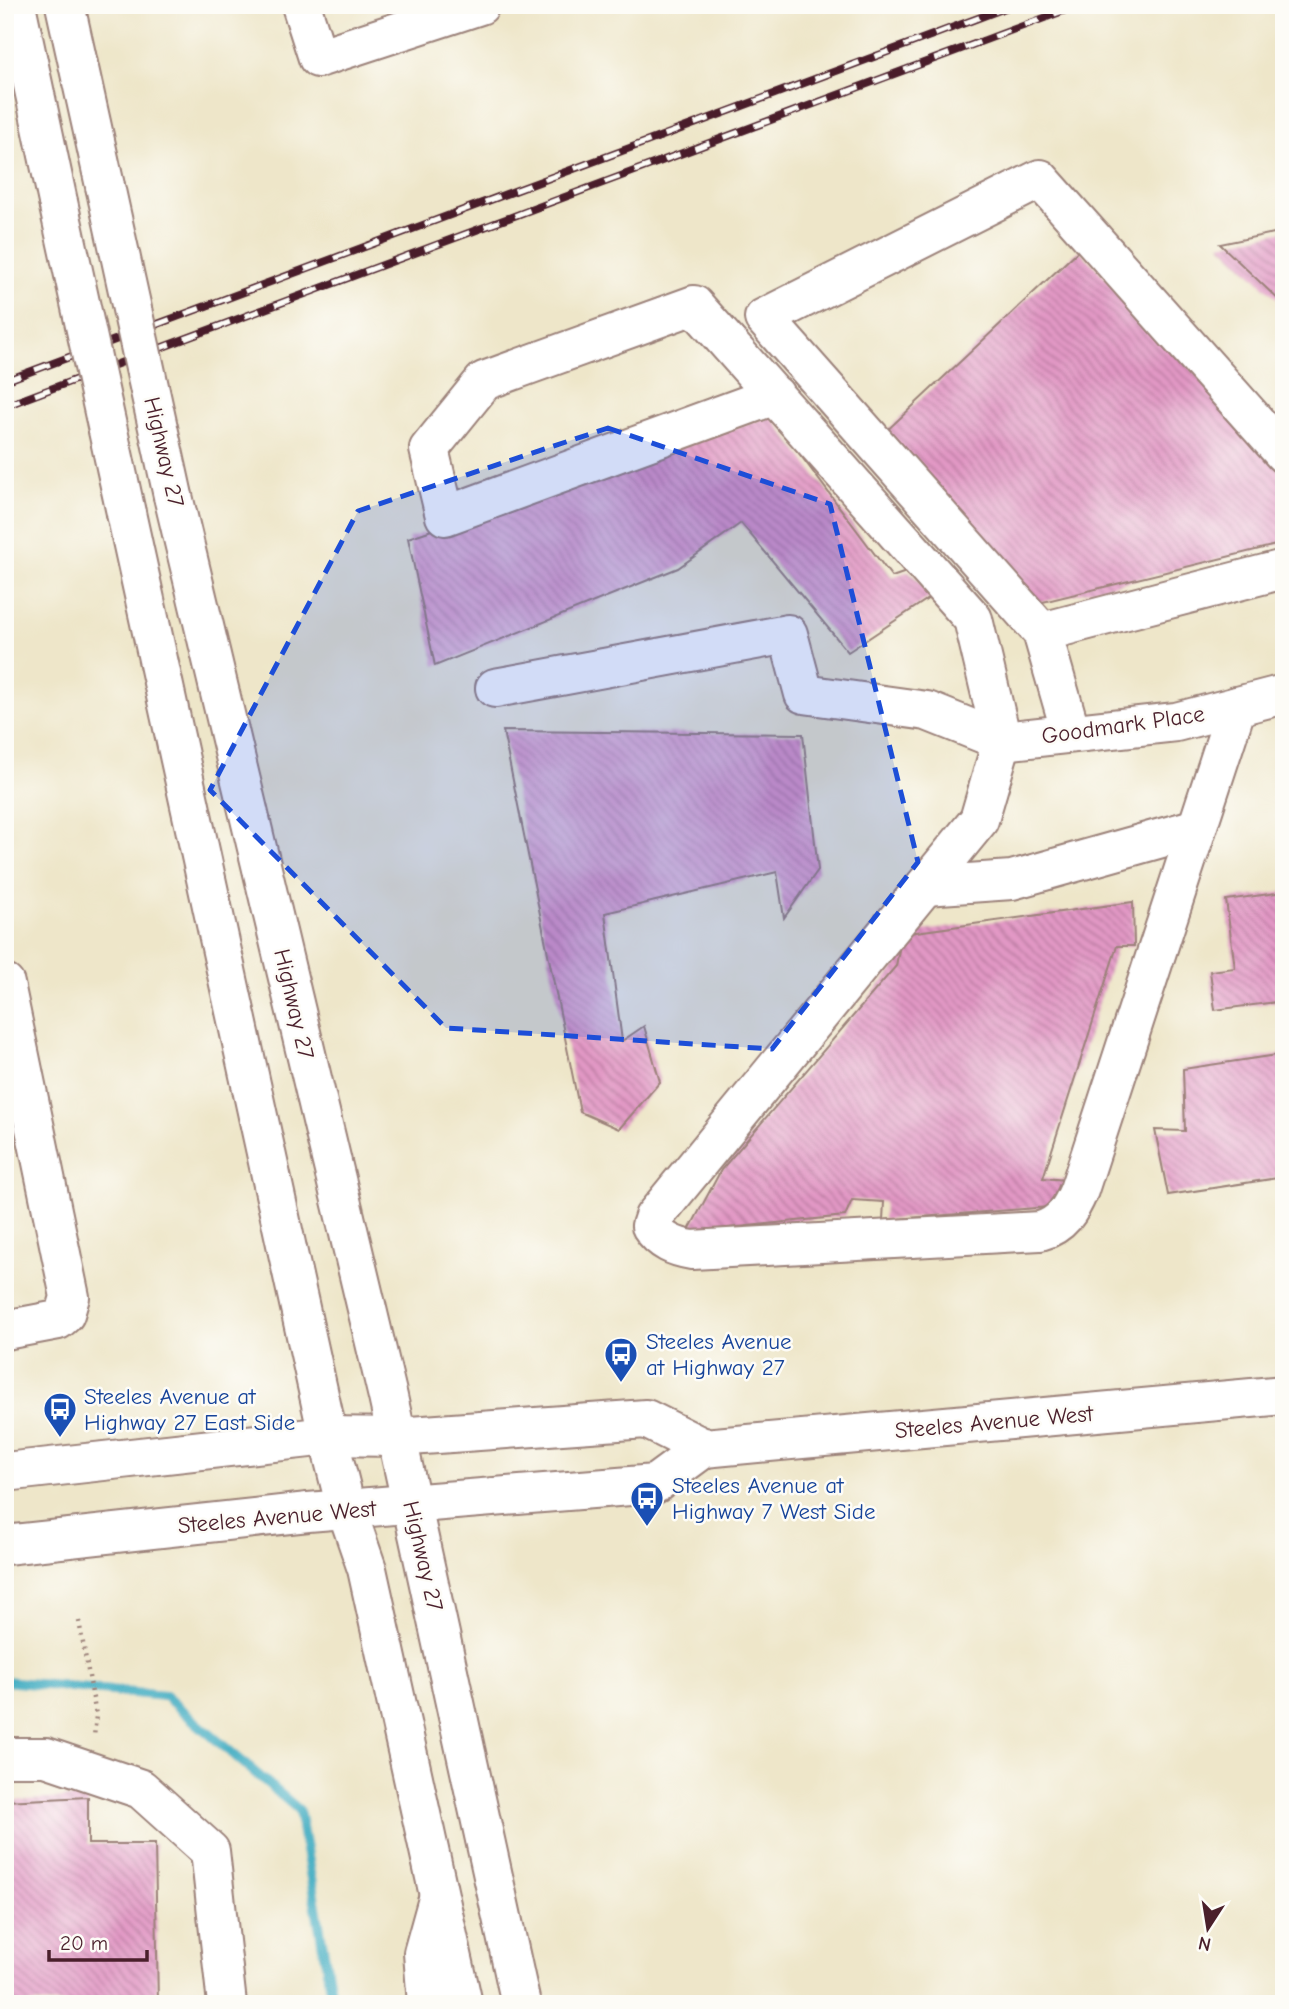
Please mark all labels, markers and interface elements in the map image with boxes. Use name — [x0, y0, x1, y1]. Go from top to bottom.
street label: Highway 27 — [138, 394, 190, 510]
street label: Goodmark Place — [1040, 700, 1206, 750]
street label: Highway 27 — [268, 946, 320, 1062]
place label: Steeles Avenue at Highway 27 — [646, 1328, 792, 1381]
bus stop icon: Steeles Avenue at Highway 27 — [602, 1335, 640, 1384]
place label: Steeles Avenue at Highway 27 East Side — [84, 1383, 295, 1436]
bus stop icon: Steeles Avenue at Highway 27 East Side — [41, 1390, 79, 1439]
street label: Steeles Avenue West — [894, 1400, 1096, 1444]
place label: Steeles Avenue at Highway 7 West Side — [672, 1472, 875, 1525]
bus stop icon: Steeles Avenue at Highway 7 West Side — [628, 1479, 666, 1528]
street label: Steeles Avenue West — [177, 1495, 379, 1539]
street label: Highway 27 — [397, 1498, 449, 1614]
north arrow — [1174, 1894, 1244, 1964]
scale bar — [49, 1918, 147, 1962]
text: 20 m — [60, 1931, 108, 1955]
text: N — [1196, 1932, 1213, 1956]

